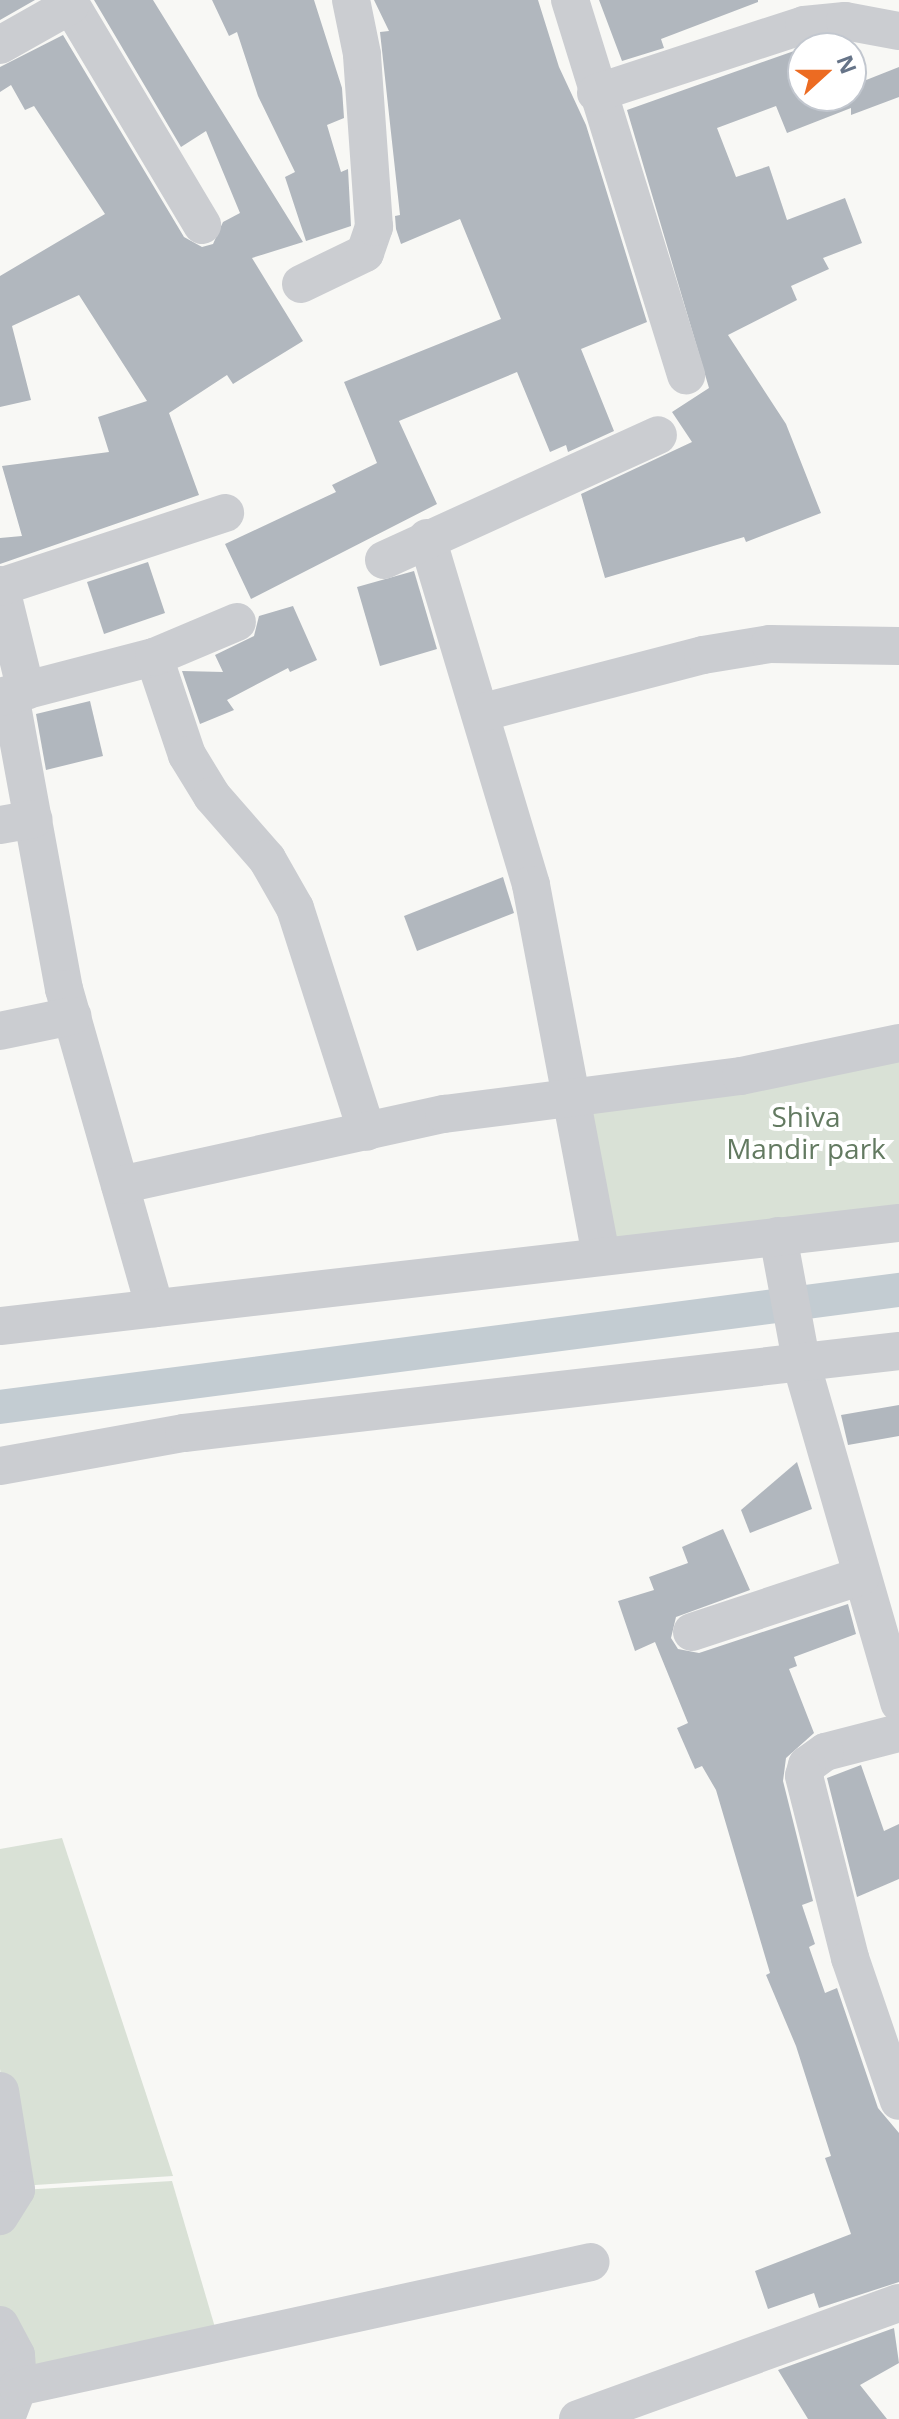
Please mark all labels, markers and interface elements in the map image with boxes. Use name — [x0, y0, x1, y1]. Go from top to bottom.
north arrow — [787, 32, 867, 112]
text: N — [830, 50, 865, 78]
park label: Shiva Mandir park — [726, 1099, 886, 1165]

